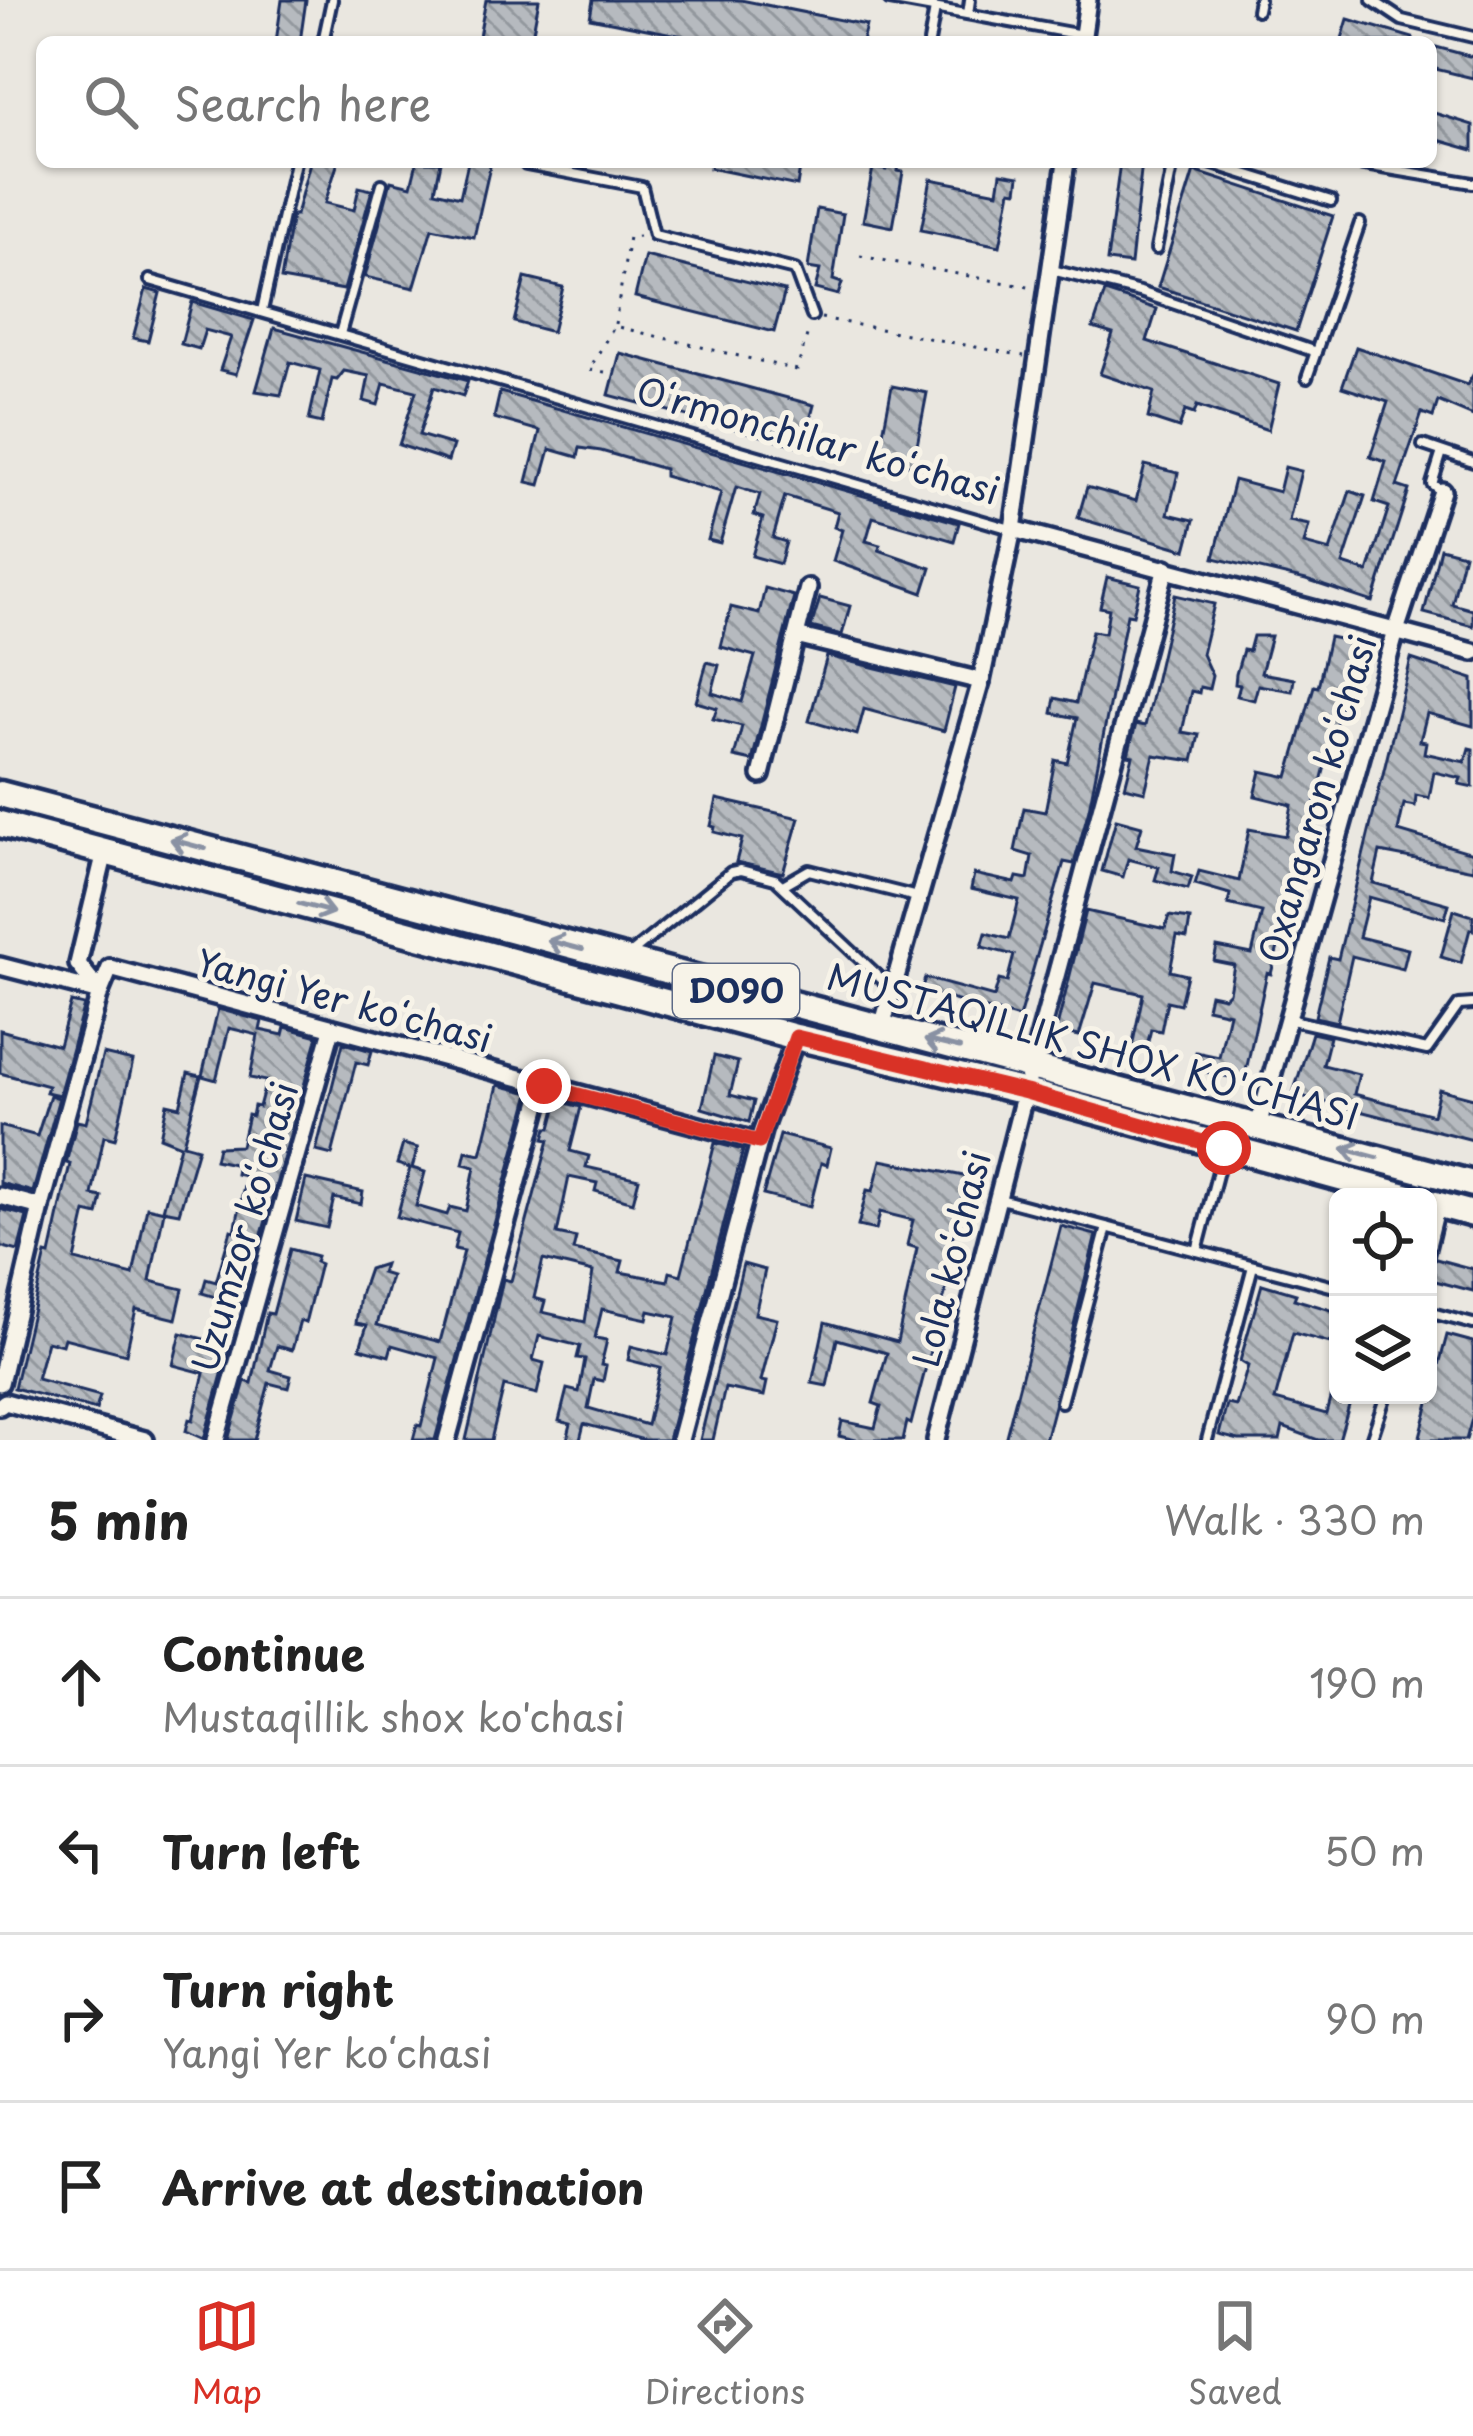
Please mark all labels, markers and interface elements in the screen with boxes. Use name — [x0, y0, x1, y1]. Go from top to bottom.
search box — [36, 36, 1437, 168]
text: Search here — [174, 68, 431, 136]
icon: search — [78, 69, 144, 135]
street label: Oʻrmonchilar koʻchasi — [631, 361, 1006, 517]
street label: Oxangaron koʻchasi — [1243, 628, 1389, 969]
one-way arrow — [170, 832, 208, 854]
one-way arrow — [296, 899, 334, 921]
one-way arrow — [547, 933, 585, 955]
street label: Yangi Yer koʻchasi — [191, 934, 498, 1065]
street label: MUSTAQILLIK SHOX KO'CHASI — [822, 948, 1366, 1142]
road number: D090 — [673, 964, 799, 1018]
one-way arrow — [924, 1032, 962, 1054]
route end — [517, 1059, 571, 1113]
street label: Uzumzor koʻchasi — [176, 1075, 310, 1378]
route start — [1197, 1121, 1251, 1175]
one-way arrow — [1342, 1141, 1380, 1163]
street label: Lola koʻchasi — [897, 1145, 1003, 1372]
map controls — [1329, 1188, 1437, 1404]
button: locate — [1329, 1188, 1437, 1296]
button: layers — [1329, 1296, 1437, 1404]
text: 5 min — [48, 1480, 190, 1557]
text: Walk · 330 m — [1164, 1489, 1425, 1548]
text: Continue — [162, 1618, 365, 1686]
icon: ahead — [48, 1649, 114, 1715]
text: 190 m — [1309, 1652, 1425, 1711]
text: Mustaqillik shox ko'chasi — [162, 1686, 625, 1745]
text: Turn left — [162, 1816, 361, 1884]
icon: left — [48, 1817, 114, 1883]
text: 50 m — [1324, 1820, 1425, 1879]
text: Turn right — [162, 1954, 394, 2022]
icon: right — [48, 1985, 114, 2051]
text: 90 m — [1325, 1988, 1425, 2047]
text: Yangi Yer koʻchasi — [162, 2022, 492, 2081]
text: Arrive at destination — [162, 2152, 645, 2220]
icon: arrive — [48, 2153, 114, 2219]
tab: Map — [191, 2293, 262, 2415]
tab: Directions — [645, 2293, 805, 2415]
tab: Saved — [1188, 2293, 1282, 2415]

